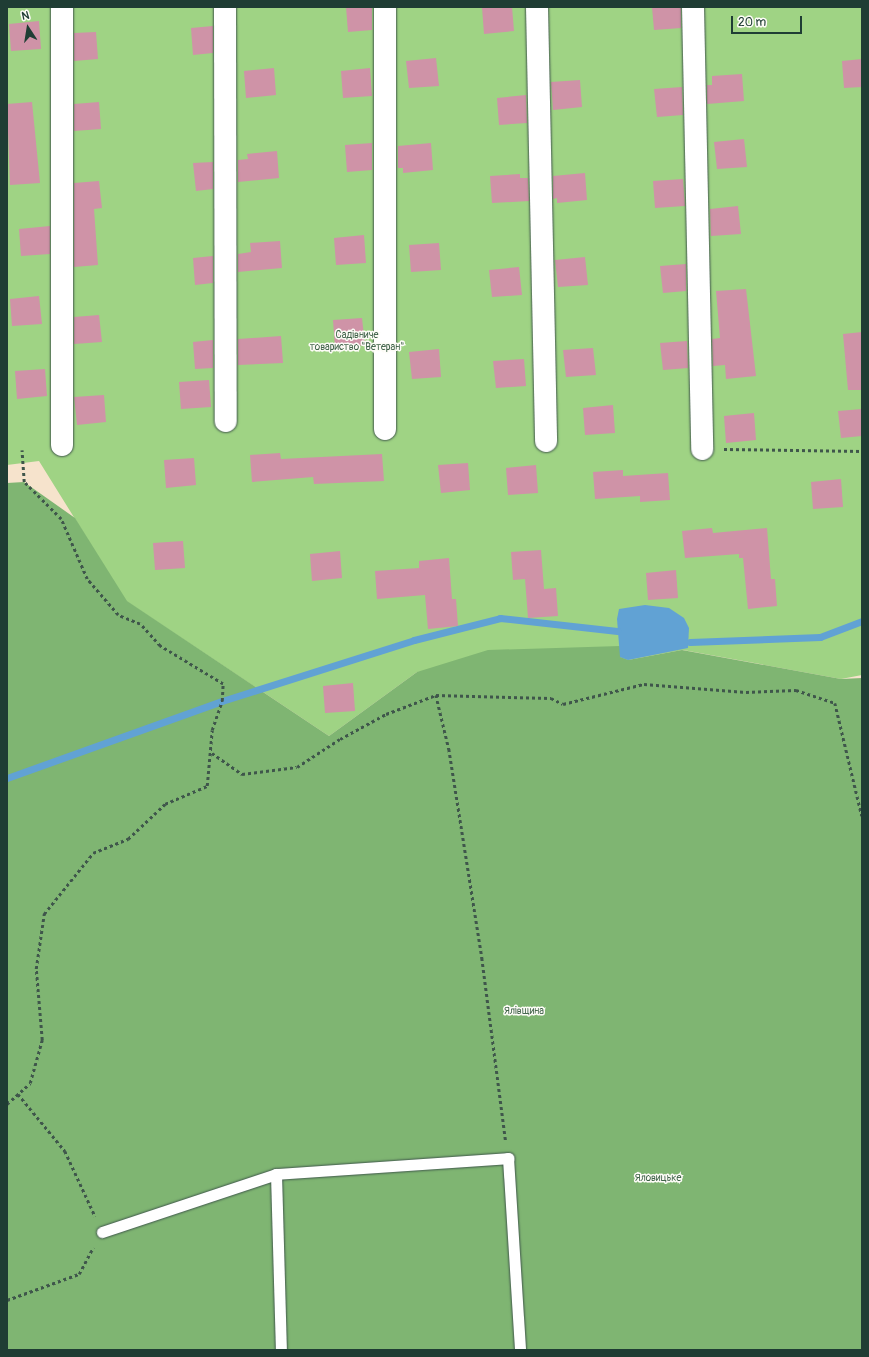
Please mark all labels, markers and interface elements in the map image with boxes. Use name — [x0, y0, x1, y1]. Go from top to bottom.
north arrow — [8, 8, 48, 48]
scale bar — [733, 8, 804, 34]
text: N — [20, 9, 30, 23]
text: 20 m — [738, 15, 766, 30]
park label: Садівниче товариство "Ветеран" — [310, 329, 404, 352]
park label: Ялівщина — [504, 1006, 544, 1018]
park label: Яловицьке — [635, 1173, 681, 1185]

